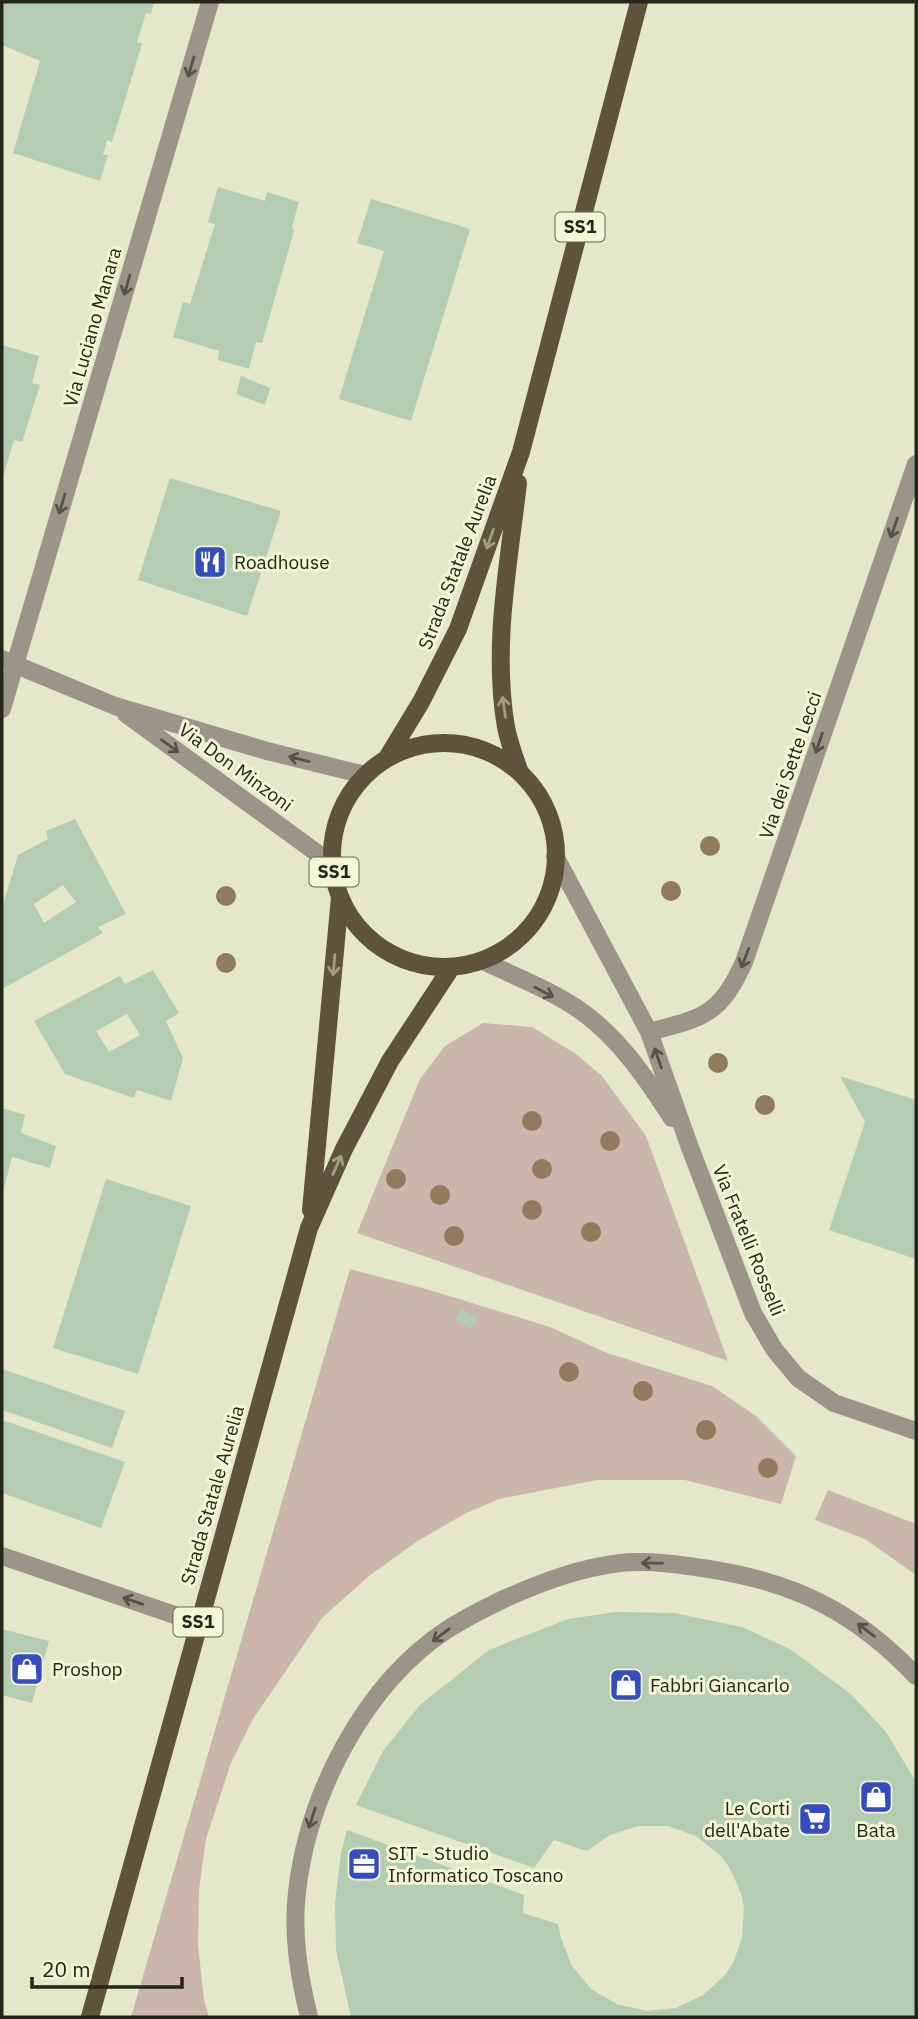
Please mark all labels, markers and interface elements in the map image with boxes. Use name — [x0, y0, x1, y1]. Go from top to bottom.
one-way arrow — [183, 56, 196, 78]
road number: SS1 — [556, 212, 604, 242]
street label: Via Luciano Manara — [58, 244, 126, 410]
one-way arrow — [119, 274, 132, 296]
street label: Strada Statale Aurelia — [413, 471, 501, 653]
one-way arrow — [55, 492, 68, 514]
one-way arrow — [887, 517, 900, 539]
one-way arrow — [483, 528, 495, 550]
restaurant icon: Roadhouse — [191, 543, 229, 581]
place label: Roadhouse — [234, 550, 330, 574]
street label: Via dei Sette Lecci — [753, 688, 827, 842]
one-way arrow — [497, 696, 510, 719]
street label: Via Don Minzoni — [174, 717, 298, 817]
one-way arrow — [812, 732, 825, 754]
one-way arrow — [160, 738, 179, 753]
one-way arrow — [288, 752, 311, 765]
road number: SS1 — [310, 858, 358, 886]
one-way arrow — [737, 946, 750, 968]
one-way arrow — [327, 953, 340, 976]
one-way arrow — [533, 985, 554, 999]
one-way arrow — [651, 1047, 663, 1069]
one-way arrow — [331, 1155, 344, 1176]
street label: Via Fratelli Rosselli — [708, 1161, 790, 1319]
street label: Strada Statale Aurelia — [175, 1403, 249, 1587]
one-way arrow — [641, 1556, 664, 1570]
one-way arrow — [122, 1594, 144, 1607]
road number: SS1 — [174, 1608, 222, 1637]
one-way arrow — [857, 1622, 876, 1637]
one-way arrow — [431, 1627, 450, 1642]
shop icon: Proshop — [8, 1650, 46, 1688]
place label: Proshop — [52, 1657, 123, 1681]
shop icon: Fabbri Giancarlo — [607, 1666, 645, 1704]
place label: Fabbri Giancarlo — [650, 1673, 790, 1697]
shop icon: Bata — [857, 1778, 895, 1816]
place label: Le Corti dell'Abate — [704, 1796, 790, 1842]
supermarket icon: Le Corti dell'Abate — [796, 1800, 834, 1838]
one-way arrow — [305, 1807, 317, 1829]
place label: Bata — [856, 1818, 896, 1842]
place label: SIT - Studio Informatico Toscano — [388, 1841, 563, 1887]
office icon: SIT - Studio Informatico Toscano — [345, 1845, 383, 1883]
scale bar — [32, 1946, 182, 1990]
text: 20 m — [42, 1955, 91, 1983]

